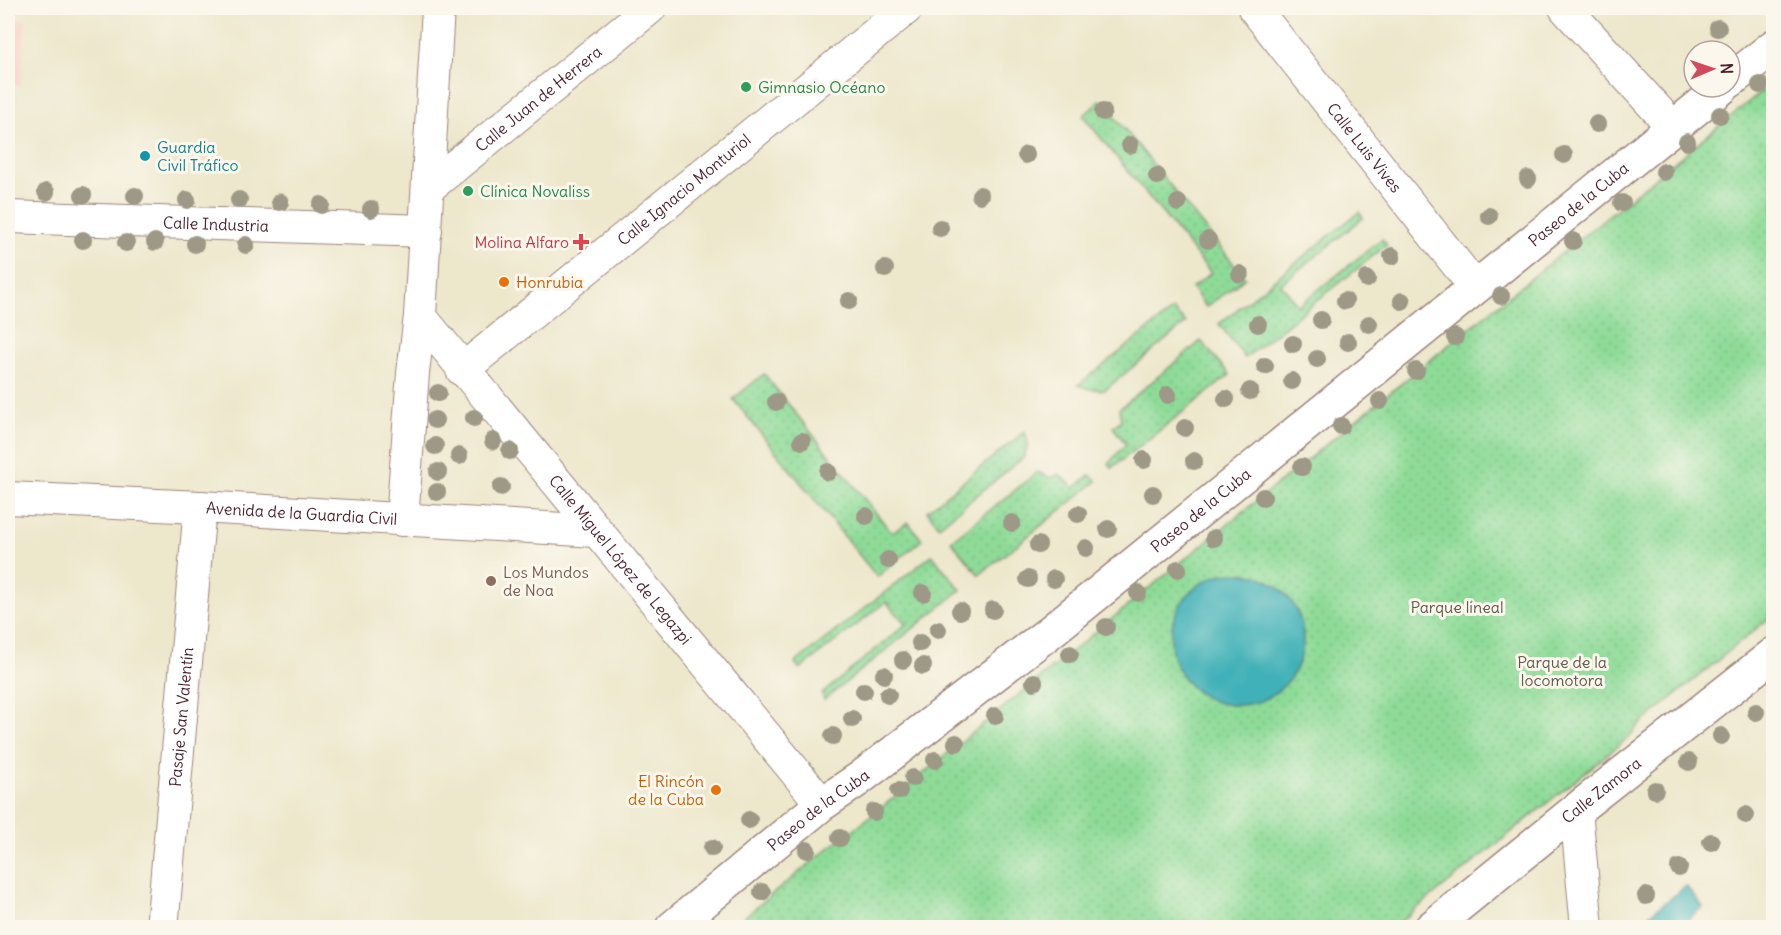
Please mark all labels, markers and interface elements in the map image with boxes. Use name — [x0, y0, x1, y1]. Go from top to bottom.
north arrow — [1682, 39, 1742, 99]
street label: Calle Juan de Herrera — [471, 41, 606, 156]
text: N — [1717, 63, 1737, 74]
place label: Gimnasio Océano — [758, 77, 886, 97]
marker: Gimnasio Océano — [739, 80, 753, 94]
street label: Calle Luis Vives — [1323, 99, 1406, 196]
street label: Calle Ignacio Monturiol — [613, 129, 755, 250]
place label: Guardia Civil Tráfico — [157, 137, 238, 175]
marker: Guardia Civil Tráfico — [138, 149, 152, 163]
street label: Paseo de la Cuba — [1524, 158, 1632, 251]
place label: Clínica Novaliss — [480, 181, 590, 201]
marker: Clínica Novaliss — [461, 184, 475, 198]
street label: Calle Industria — [163, 212, 269, 236]
place label: Molina Alfaro — [474, 232, 569, 252]
marker: Molina Alfaro — [574, 235, 588, 249]
place label: Honrubia — [516, 272, 583, 292]
marker: Honrubia — [497, 275, 511, 289]
street label: Paseo de la Cuba — [1146, 464, 1255, 557]
street label: Calle Miguel López de Legazpi — [545, 471, 696, 648]
street label: Avenida de la Guardia Civil — [205, 497, 398, 529]
place label: Los Mundos de Noa — [503, 562, 589, 600]
marker: Los Mundos de Noa — [484, 574, 498, 588]
park label: Parque lineal — [1410, 597, 1504, 617]
street label: Pasaje San Valentín — [165, 646, 197, 787]
park label: Parque de la locomotora — [1517, 652, 1607, 690]
street label: Calle Zamora — [1557, 753, 1645, 828]
street label: Paseo de la Cuba — [763, 765, 873, 855]
place label: El Rincón de la Cuba — [628, 771, 704, 809]
marker: El Rincón de la Cuba — [709, 783, 723, 797]

